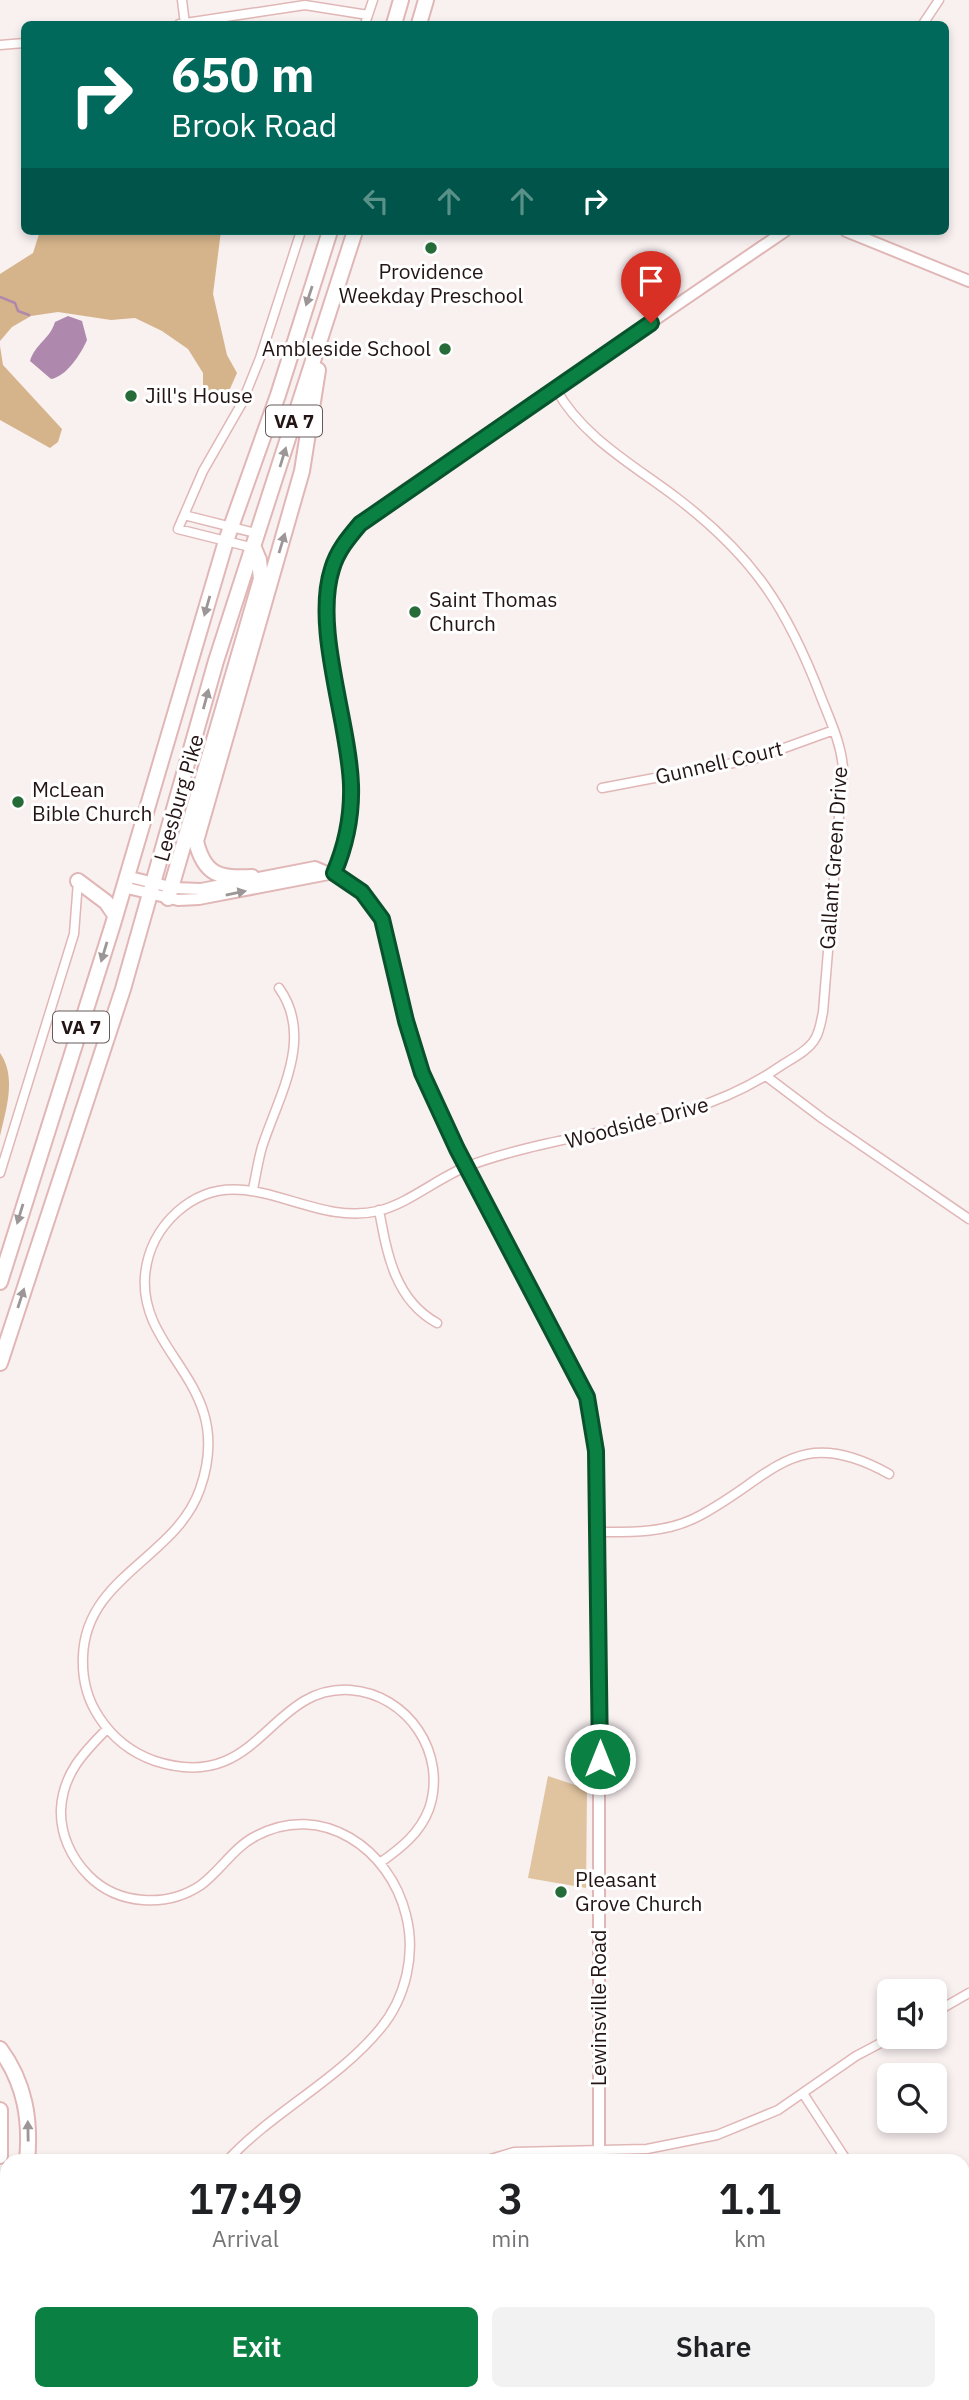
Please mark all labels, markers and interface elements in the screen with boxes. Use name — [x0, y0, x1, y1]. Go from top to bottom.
text: 650 m — [171, 42, 315, 105]
icon: right — [56, 49, 147, 140]
text: Brook Road — [171, 104, 337, 146]
icon: left — [357, 182, 395, 220]
icon: ahead — [430, 182, 468, 220]
icon: ahead — [503, 182, 541, 220]
icon: right — [576, 182, 614, 220]
marker: Providence Weekday Preschool — [423, 240, 439, 256]
pin — [621, 251, 681, 323]
place label: Providence Weekday Preschool — [339, 257, 524, 309]
icon: arrive — [632, 262, 670, 300]
one-way arrow — [304, 286, 314, 307]
place label: Ambleside School — [262, 334, 431, 362]
marker: Ambleside School — [437, 341, 453, 357]
place label: Jill's House — [145, 381, 253, 409]
marker: Jill's House — [123, 388, 139, 404]
road number: VA 7 — [266, 406, 322, 436]
one-way arrow — [279, 446, 289, 467]
one-way arrow — [278, 532, 288, 553]
place label: Saint Thomas Church — [429, 585, 557, 637]
one-way arrow — [202, 596, 212, 617]
marker: Saint Thomas Church — [407, 604, 423, 620]
one-way arrow — [202, 688, 212, 709]
street label: Leesburg Pike — [147, 731, 210, 865]
street label: Gunnell Court — [652, 734, 785, 790]
street label: Gallant Green Drive — [813, 765, 853, 950]
place label: McLean Bible Church — [32, 775, 152, 827]
marker: McLean Bible Church — [10, 794, 26, 810]
one-way arrow — [225, 888, 247, 899]
one-way arrow — [98, 942, 109, 963]
road number: VA 7 — [53, 1012, 109, 1042]
street label: Woodside Drive — [562, 1089, 711, 1155]
one-way arrow — [15, 1204, 25, 1225]
one-way arrow — [16, 1288, 27, 1309]
position arrow — [563, 1722, 637, 1796]
place label: Pleasant Grove Church — [575, 1865, 702, 1917]
marker: Pleasant Grove Church — [553, 1884, 569, 1900]
street label: Lewinsville Road — [584, 1930, 612, 2086]
map controls — [877, 1979, 947, 2133]
button: sound — [877, 1979, 947, 2049]
button: search — [877, 2063, 947, 2133]
one-way arrow — [22, 2120, 34, 2142]
text: 17:49 — [188, 2171, 303, 2226]
text: 3 — [498, 2171, 523, 2226]
text: 1.1 — [719, 2171, 781, 2226]
text: Arrival — [212, 2223, 279, 2253]
text: min — [491, 2223, 530, 2253]
text: km — [734, 2223, 766, 2253]
button: Exit — [35, 2307, 478, 2387]
button: Share — [492, 2307, 935, 2387]

